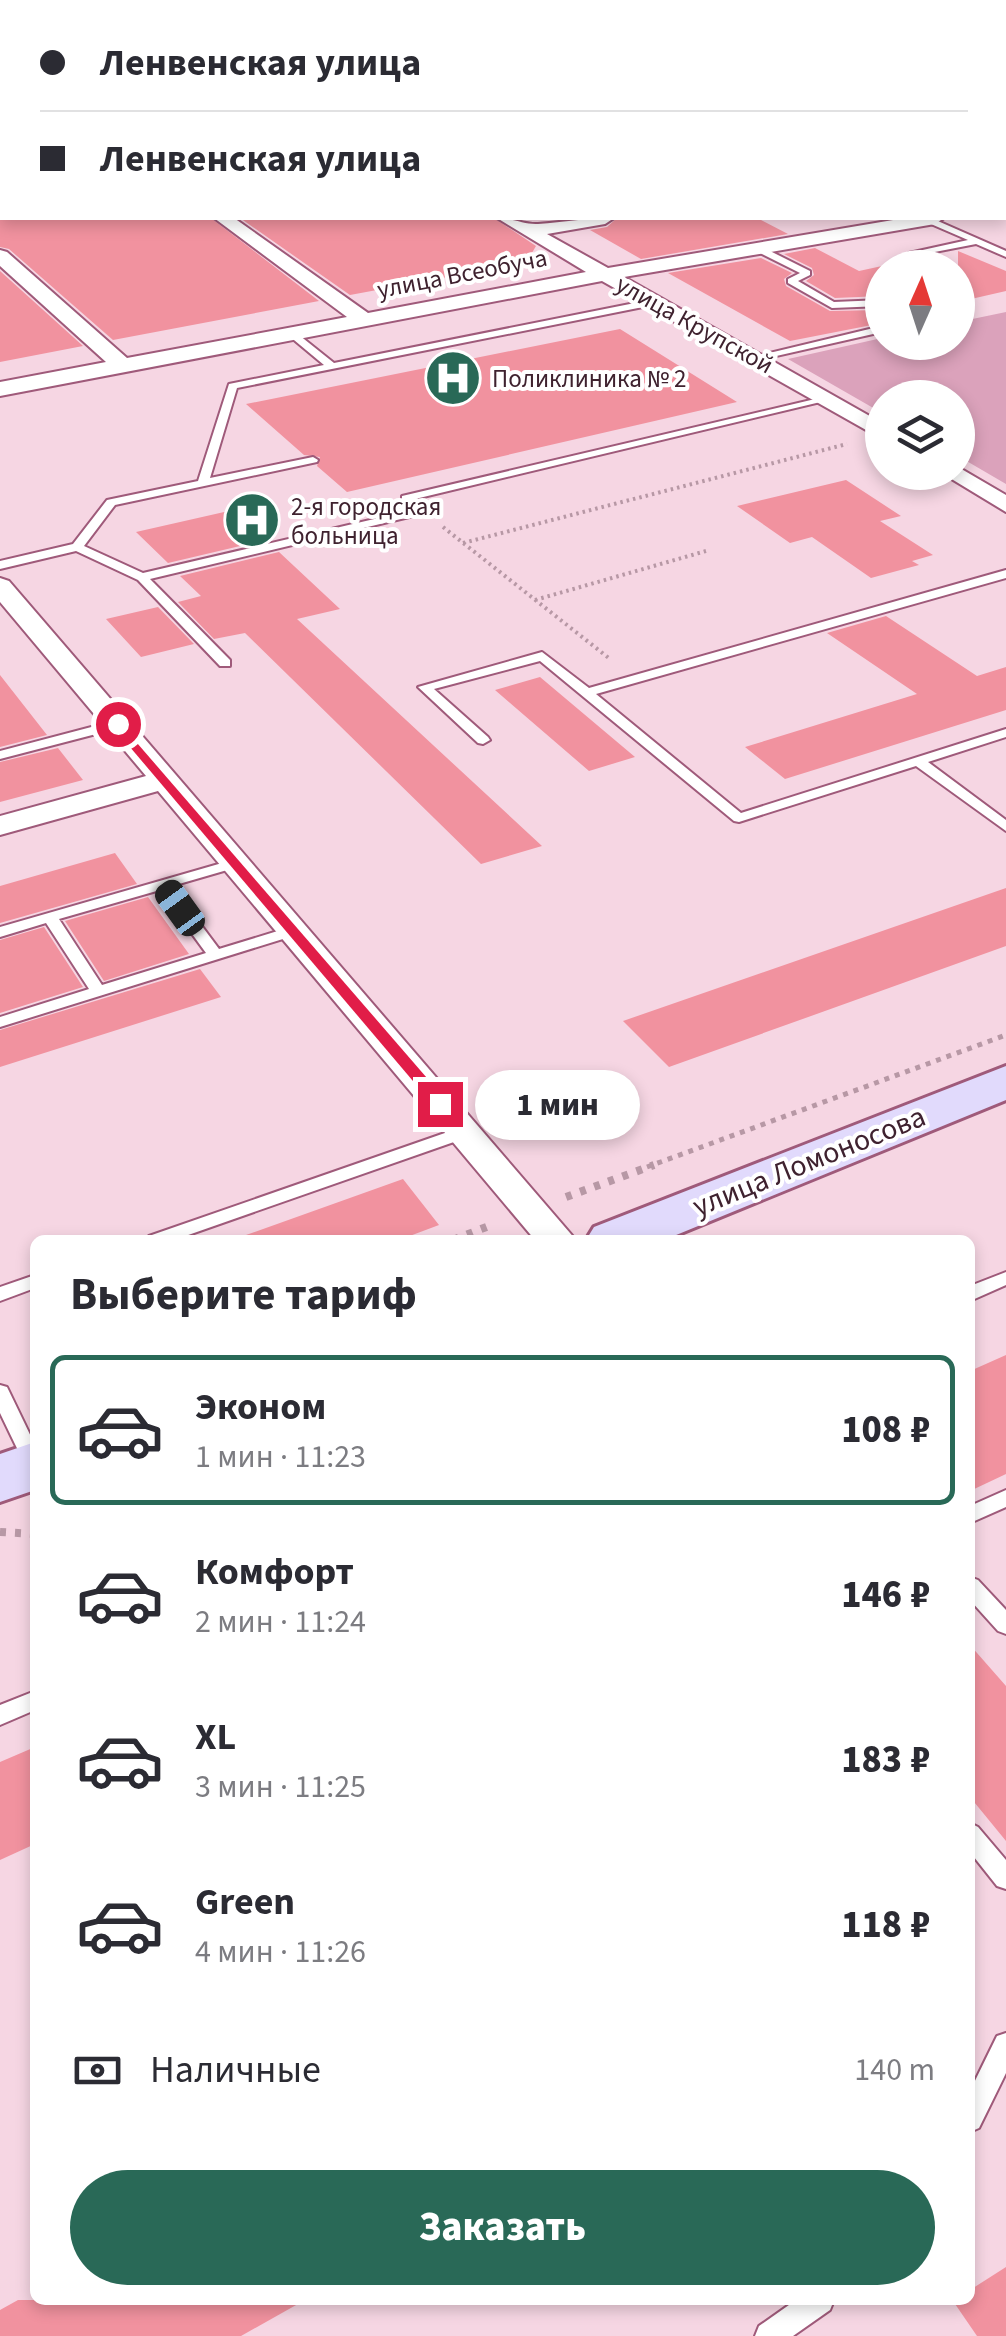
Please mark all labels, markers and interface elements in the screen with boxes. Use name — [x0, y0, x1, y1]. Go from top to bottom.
text: Ленвенская улица — [100, 36, 421, 90]
text: Ленвенская улица — [100, 132, 421, 186]
street label: улица Всеобуча — [374, 240, 550, 308]
north arrow — [865, 250, 975, 360]
map controls — [865, 250, 975, 490]
street label: улица Крупской — [609, 267, 780, 383]
hospital icon: Поликлиника № 2 — [423, 348, 483, 408]
place label: Поликлиника № 2 — [492, 361, 687, 397]
button: layers — [865, 380, 975, 490]
place label: 2-я городская больница — [291, 489, 441, 554]
hospital icon: 2-я городская больница — [222, 490, 282, 550]
route start — [96, 702, 141, 747]
car — [150, 875, 210, 941]
callout: 1 мин — [475, 1069, 640, 1139]
route end — [418, 1082, 463, 1127]
text: 1 мин — [516, 1082, 599, 1128]
street label: улица Ломоносова — [686, 1095, 932, 1228]
text: Выберите тариф — [70, 1263, 417, 1327]
text: Эконом — [195, 1380, 326, 1434]
icon: car — [75, 1385, 165, 1475]
text: 108 ₽ — [841, 1403, 930, 1457]
text: 1 мин · 11:23 — [195, 1434, 366, 1480]
text: Комфорт — [195, 1545, 354, 1599]
icon: car — [75, 1550, 165, 1640]
text: 146 ₽ — [841, 1568, 930, 1622]
text: 2 мин · 11:24 — [195, 1599, 366, 1645]
text: XL — [195, 1710, 236, 1764]
icon: car — [75, 1715, 165, 1805]
text: 183 ₽ — [841, 1733, 930, 1787]
text: 3 мин · 11:25 — [195, 1764, 366, 1810]
text: Green — [195, 1875, 295, 1929]
icon: car — [75, 1880, 165, 1970]
text: 118 ₽ — [841, 1898, 930, 1952]
text: 4 мин · 11:26 — [195, 1929, 366, 1975]
icon: cash — [70, 2043, 125, 2098]
text: Наличные — [150, 2043, 321, 2097]
text: 140 m — [854, 2047, 935, 2093]
button: Заказать — [70, 2170, 935, 2285]

